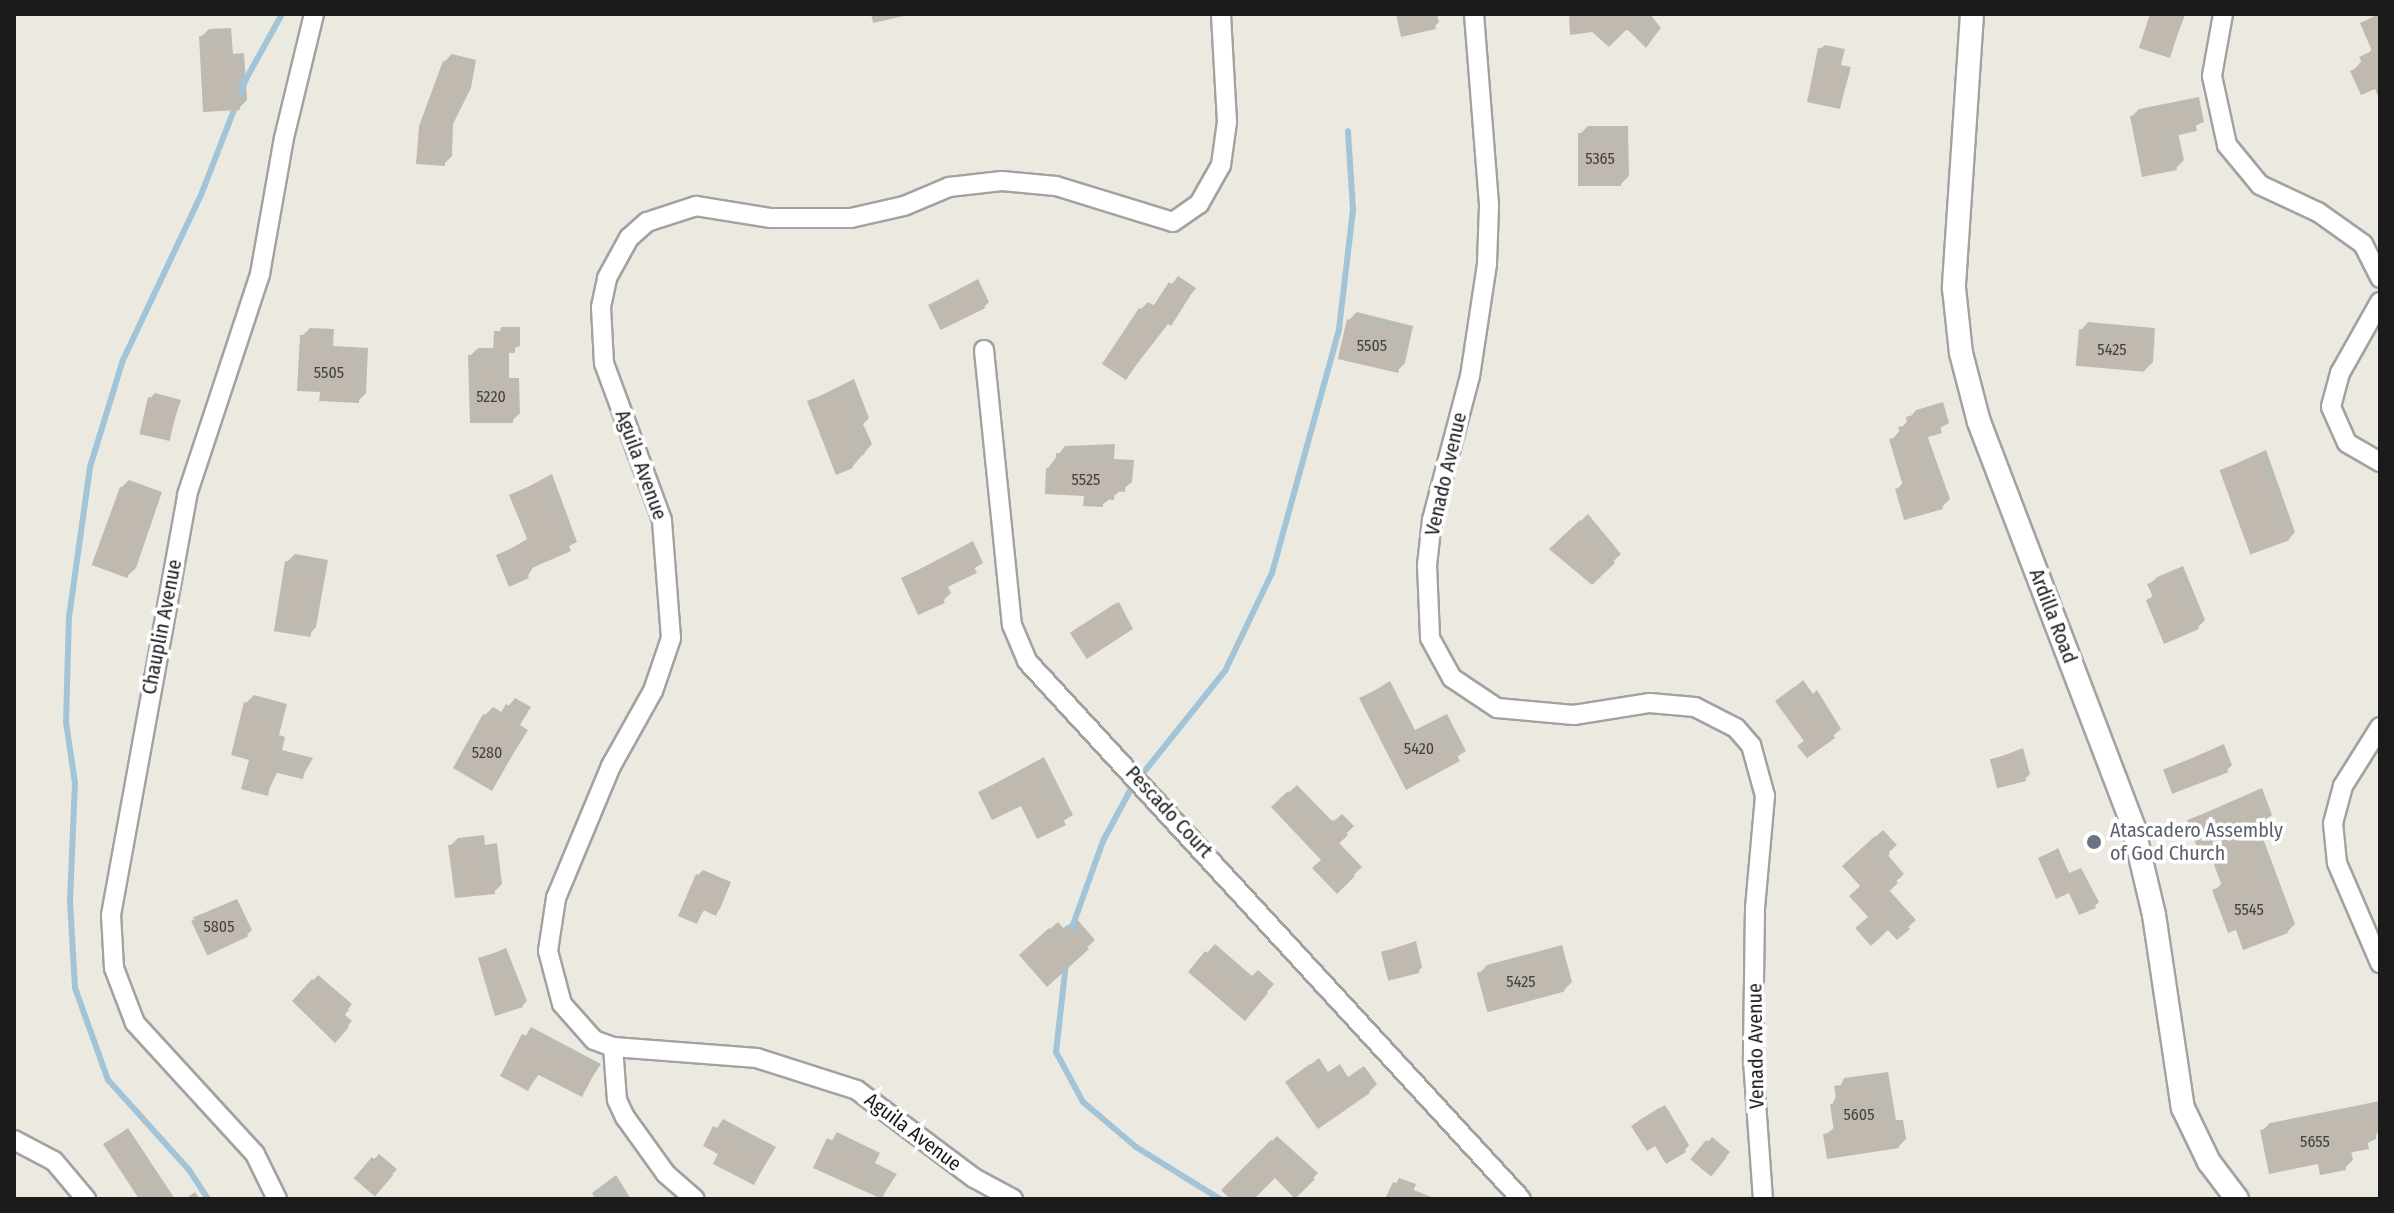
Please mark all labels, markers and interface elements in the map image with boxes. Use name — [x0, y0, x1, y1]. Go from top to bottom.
house number: 5365 — [1585, 149, 1615, 169]
house number: 5505 — [1357, 336, 1387, 356]
house number: 5425 — [2097, 340, 2127, 360]
house number: 5505 — [314, 363, 344, 383]
house number: 5220 — [476, 387, 506, 407]
street label: Aguila Avenue — [610, 407, 672, 523]
street label: Venado Avenue — [1420, 410, 1472, 538]
house number: 5525 — [1072, 470, 1100, 490]
street label: Chauplin Avenue — [137, 557, 187, 697]
street label: Ardilla Road — [2024, 565, 2082, 667]
house number: 5420 — [1404, 739, 1434, 759]
house number: 5280 — [472, 743, 502, 763]
street label: Pescado Court — [1120, 761, 1218, 863]
place label: Atascadero Assembly of God Church — [2110, 818, 2283, 865]
marker: Atascadero Assembly of God Church — [2085, 833, 2103, 851]
house number: 5545 — [2234, 900, 2264, 920]
house number: 5805 — [203, 917, 235, 937]
house number: 5425 — [1506, 972, 1536, 992]
street label: Venado Avenue — [1743, 983, 1769, 1109]
street label: Aguila Avenue — [860, 1088, 966, 1176]
house number: 5605 — [1844, 1105, 1874, 1125]
house number: 5655 — [2300, 1132, 2330, 1152]

